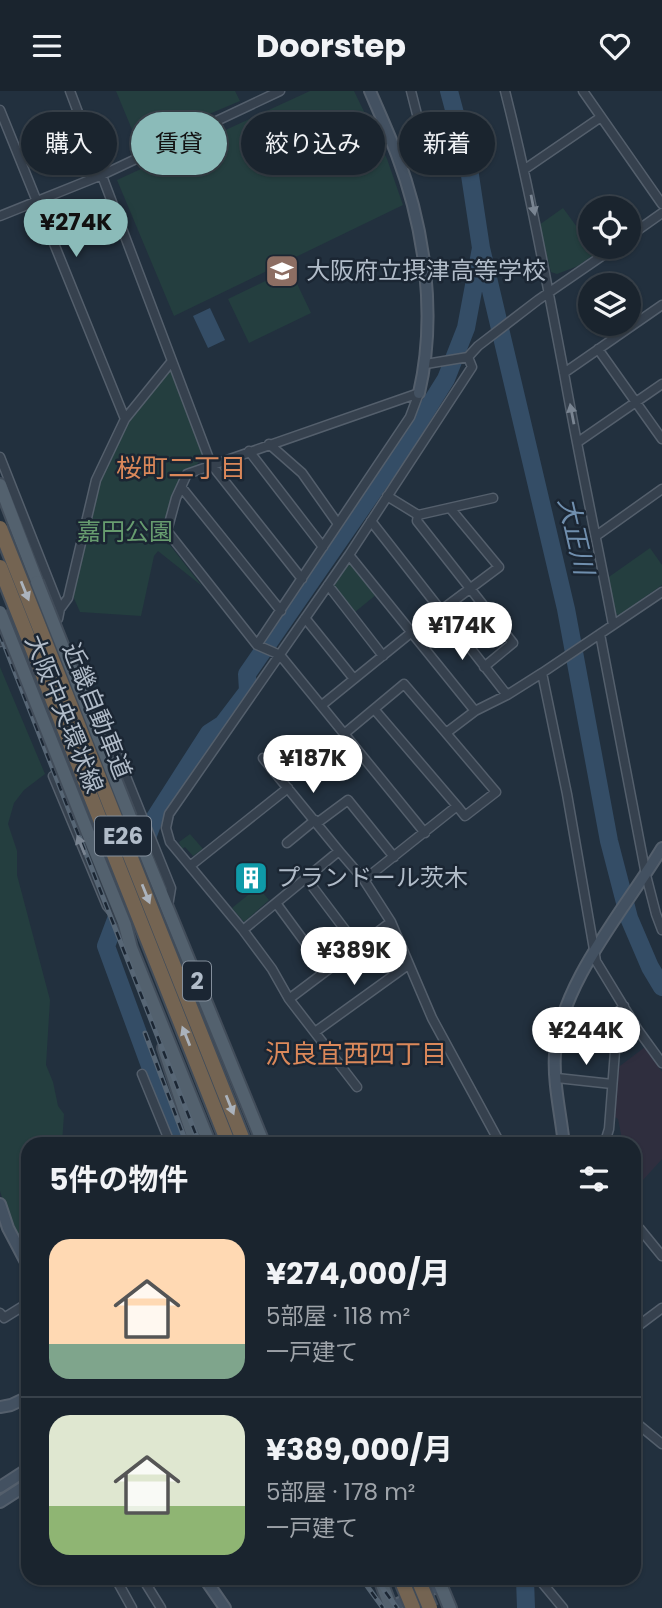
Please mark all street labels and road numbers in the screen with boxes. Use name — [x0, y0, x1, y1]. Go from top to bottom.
street label: 大阪中央環状線 — [18, 630, 111, 798]
street label: 近畿自動車道 — [55, 638, 140, 784]
road number: E26 — [95, 817, 151, 855]
road number: 2 — [183, 961, 211, 1000]

